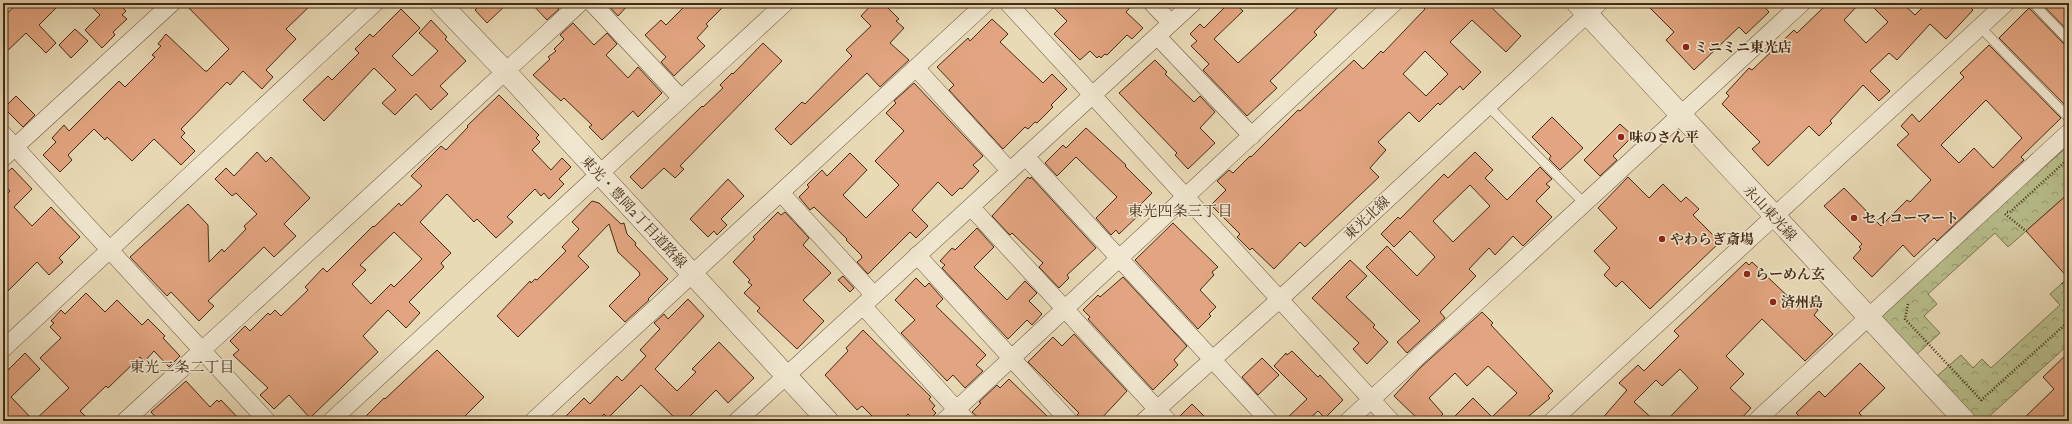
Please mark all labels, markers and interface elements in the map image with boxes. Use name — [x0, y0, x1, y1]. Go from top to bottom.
place label: ミニミニ東光店 — [1694, 39, 1792, 56]
marker: ミニミニ東光店 — [1681, 42, 1691, 52]
place label: 味のさん平 — [1629, 129, 1699, 146]
marker: 味のさん平 — [1616, 132, 1626, 142]
street label: 東光・豊岡2丁目道路線 — [578, 152, 690, 272]
street label: 永山東光線 — [1740, 182, 1800, 244]
street label: 東光北線 — [1341, 193, 1393, 243]
district label: 東光四条三丁目 — [1127, 202, 1233, 221]
place label: セイコーマート — [1862, 210, 1959, 227]
marker: セイコーマート — [1849, 213, 1859, 223]
place label: やわらぎ斎場 — [1670, 231, 1754, 248]
marker: やわらぎ斎場 — [1657, 234, 1667, 244]
place label: らーめん玄 — [1755, 266, 1825, 283]
marker: らーめん玄 — [1742, 269, 1752, 279]
place label: 済州島 — [1781, 294, 1823, 311]
marker: 済州島 — [1768, 297, 1778, 307]
district label: 東光二条二丁目 — [129, 358, 235, 377]

